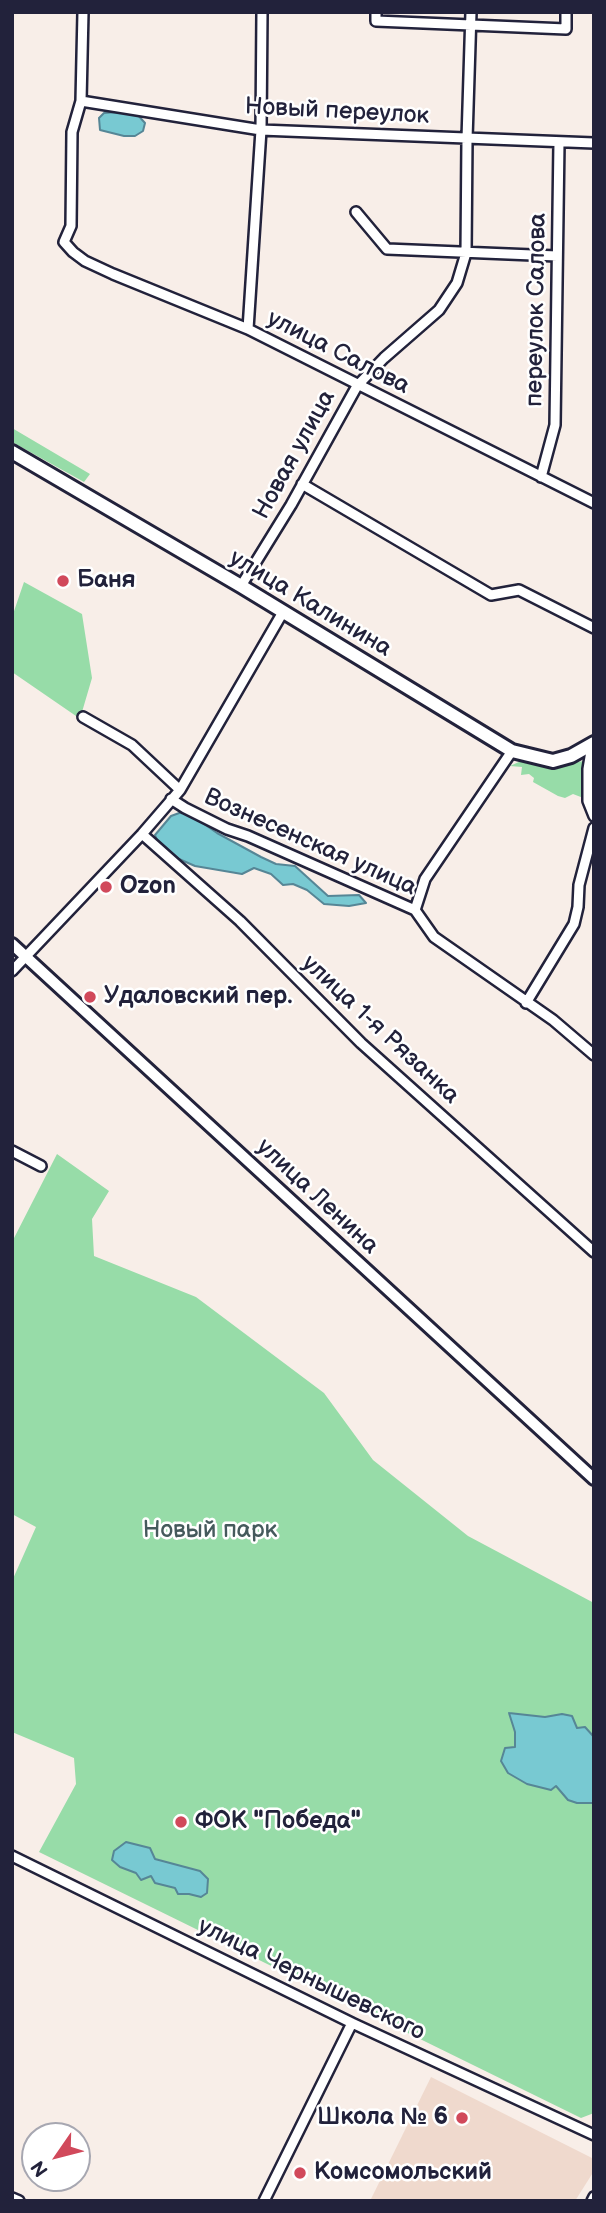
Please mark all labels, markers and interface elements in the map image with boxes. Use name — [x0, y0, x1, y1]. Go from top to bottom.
street label: Новый переулок — [244, 93, 430, 131]
street label: переулок Салова — [521, 213, 553, 407]
street label: улица Салова — [262, 305, 414, 401]
street label: Новая улица — [248, 385, 342, 525]
street label: улица Калинина — [224, 544, 396, 664]
place label: Баня — [77, 567, 136, 595]
marker: Баня — [55, 573, 71, 589]
street label: Вознесенская улица — [199, 783, 421, 903]
place label: Ozon — [120, 873, 176, 901]
marker: Ozon — [98, 879, 114, 895]
street label: улица 1-я Рязанка — [295, 950, 465, 1110]
place label: Удаловский пер. — [104, 983, 293, 1011]
marker: Удаловский пер. — [82, 989, 98, 1005]
street label: улица Ленина — [250, 1133, 384, 1261]
park label: Новый парк — [143, 1517, 277, 1545]
place label: ФОК "Победа" — [195, 1808, 361, 1836]
marker: ФОК "Победа" — [173, 1814, 189, 1830]
street label: улица Чернышевского — [193, 1912, 429, 2048]
place label: Школа № 6 — [317, 2104, 448, 2132]
marker: Школа № 6 — [454, 2110, 470, 2126]
north arrow — [21, 2122, 91, 2192]
text: N — [27, 2156, 54, 2181]
place label: Комсомольский — [314, 2159, 492, 2187]
marker: Комсомольский — [292, 2165, 308, 2181]

